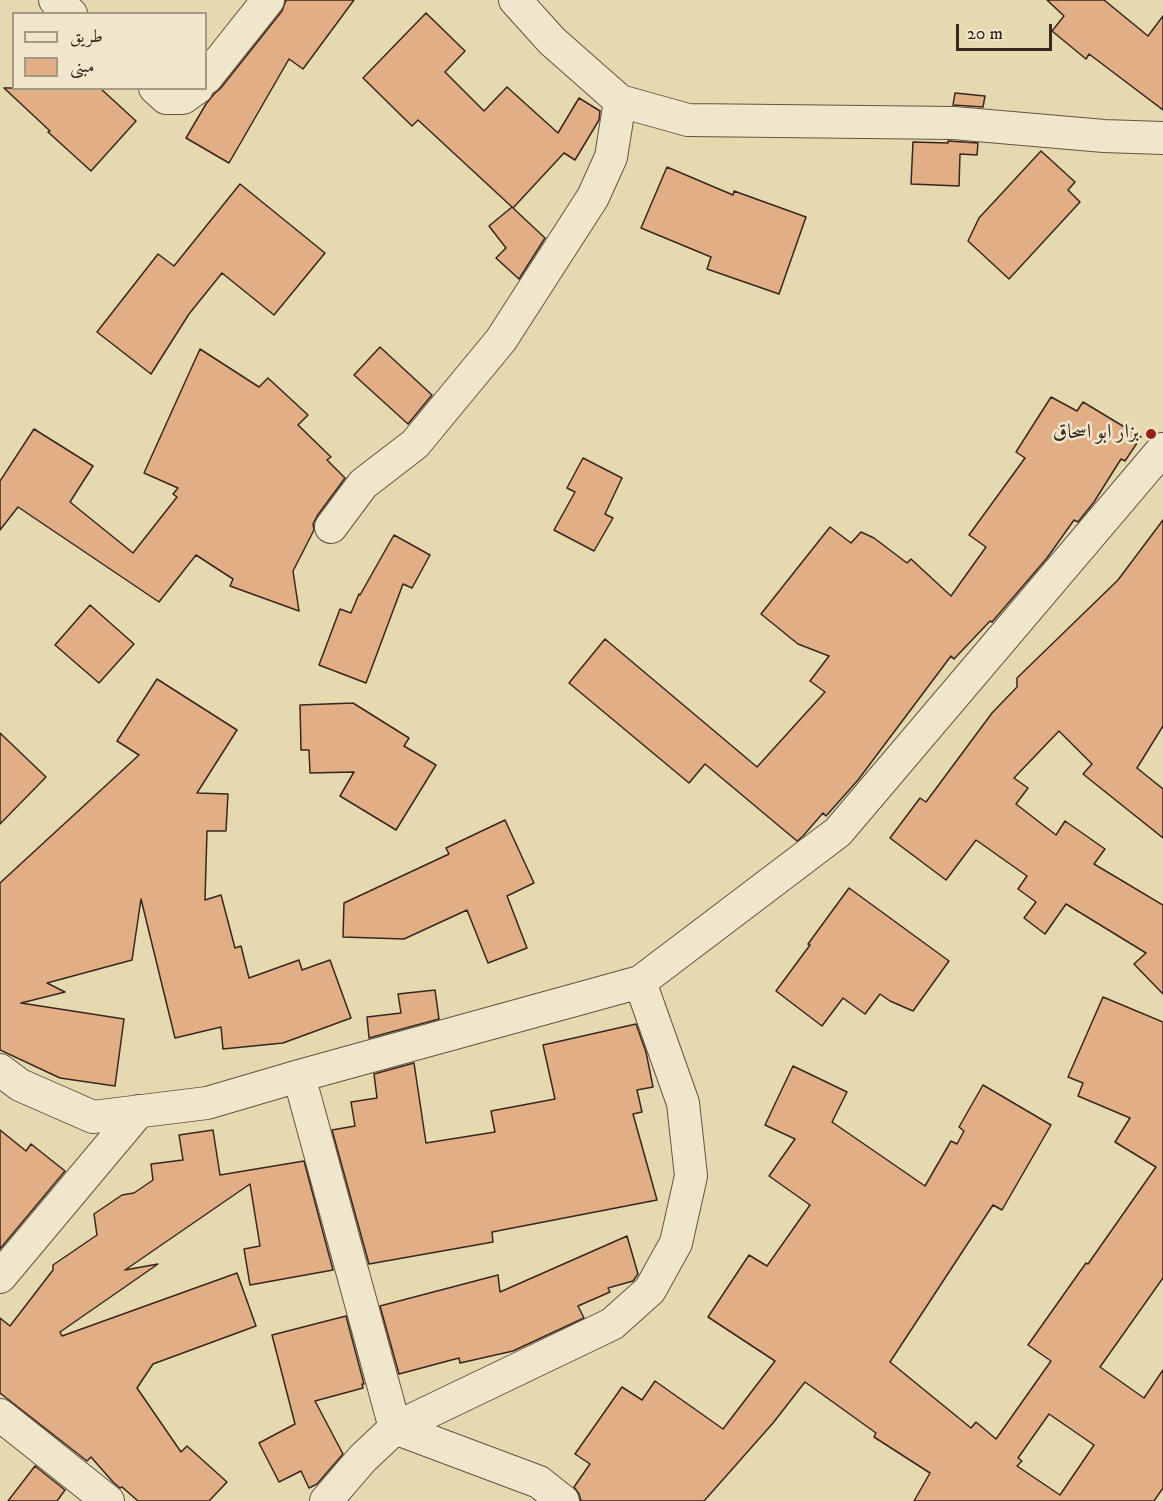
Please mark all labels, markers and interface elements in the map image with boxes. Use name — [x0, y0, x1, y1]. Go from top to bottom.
legend — [12, 12, 207, 90]
scale bar — [959, 12, 1055, 50]
text: 20 m — [967, 23, 1003, 45]
text: طريق — [70, 26, 103, 48]
text: مبنى — [70, 56, 95, 78]
place label: بزار ابو اسحاق — [1053, 421, 1139, 447]
marker: بزار ابو اسحاق — [1144, 427, 1158, 441]

